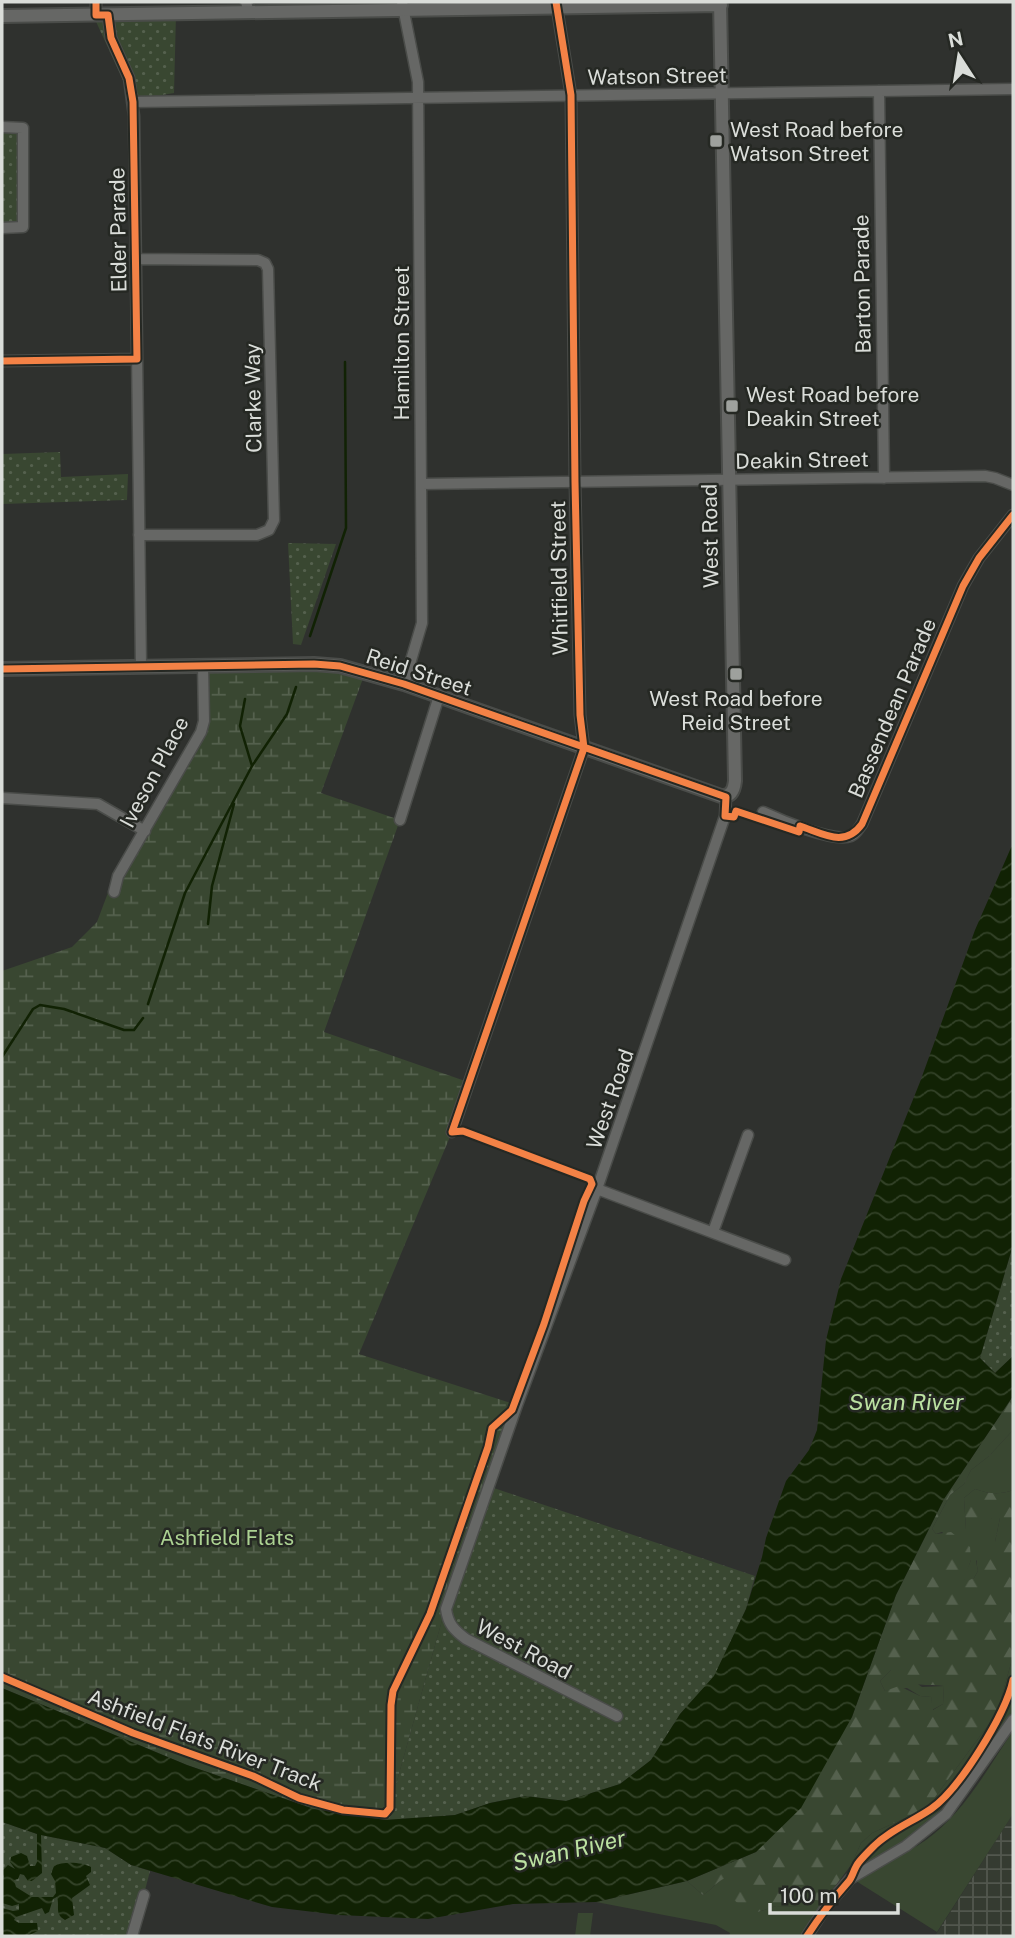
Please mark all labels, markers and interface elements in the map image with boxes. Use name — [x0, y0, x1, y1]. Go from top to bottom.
north arrow — [924, 21, 994, 91]
text: N — [946, 27, 965, 52]
street label: Watson Street — [587, 62, 727, 90]
place label: West Road before Watson Street — [730, 117, 903, 166]
marker: West Road before Watson Street — [708, 133, 724, 149]
street label: Elder Parade — [104, 167, 132, 293]
street label: Barton Parade — [848, 214, 876, 354]
street label: Hamilton Street — [389, 265, 414, 421]
street label: Clarke Way — [240, 343, 266, 453]
place label: West Road before Deakin Street — [746, 382, 919, 431]
marker: West Road before Deakin Street — [724, 398, 740, 414]
street label: Deakin Street — [735, 446, 869, 474]
street label: West Road — [697, 484, 723, 588]
street label: Whitfield Street — [545, 500, 573, 656]
street label: Bassendean Parade — [843, 614, 941, 802]
street label: Reid Street — [363, 643, 475, 701]
marker: West Road before Reid Street — [728, 666, 744, 682]
place label: West Road before Reid Street — [649, 686, 823, 735]
street label: Iveson Place — [114, 712, 194, 832]
street label: West Road — [581, 1046, 639, 1152]
water label: Swan River — [848, 1388, 964, 1415]
park label: Ashfield Flats — [160, 1525, 294, 1550]
street label: West Road — [472, 1613, 576, 1685]
street label: Ashfield Flats River Track — [84, 1684, 326, 1796]
water label: Swan River — [510, 1824, 628, 1876]
scale bar — [770, 1871, 898, 1915]
text: 100 m — [780, 1883, 837, 1908]

